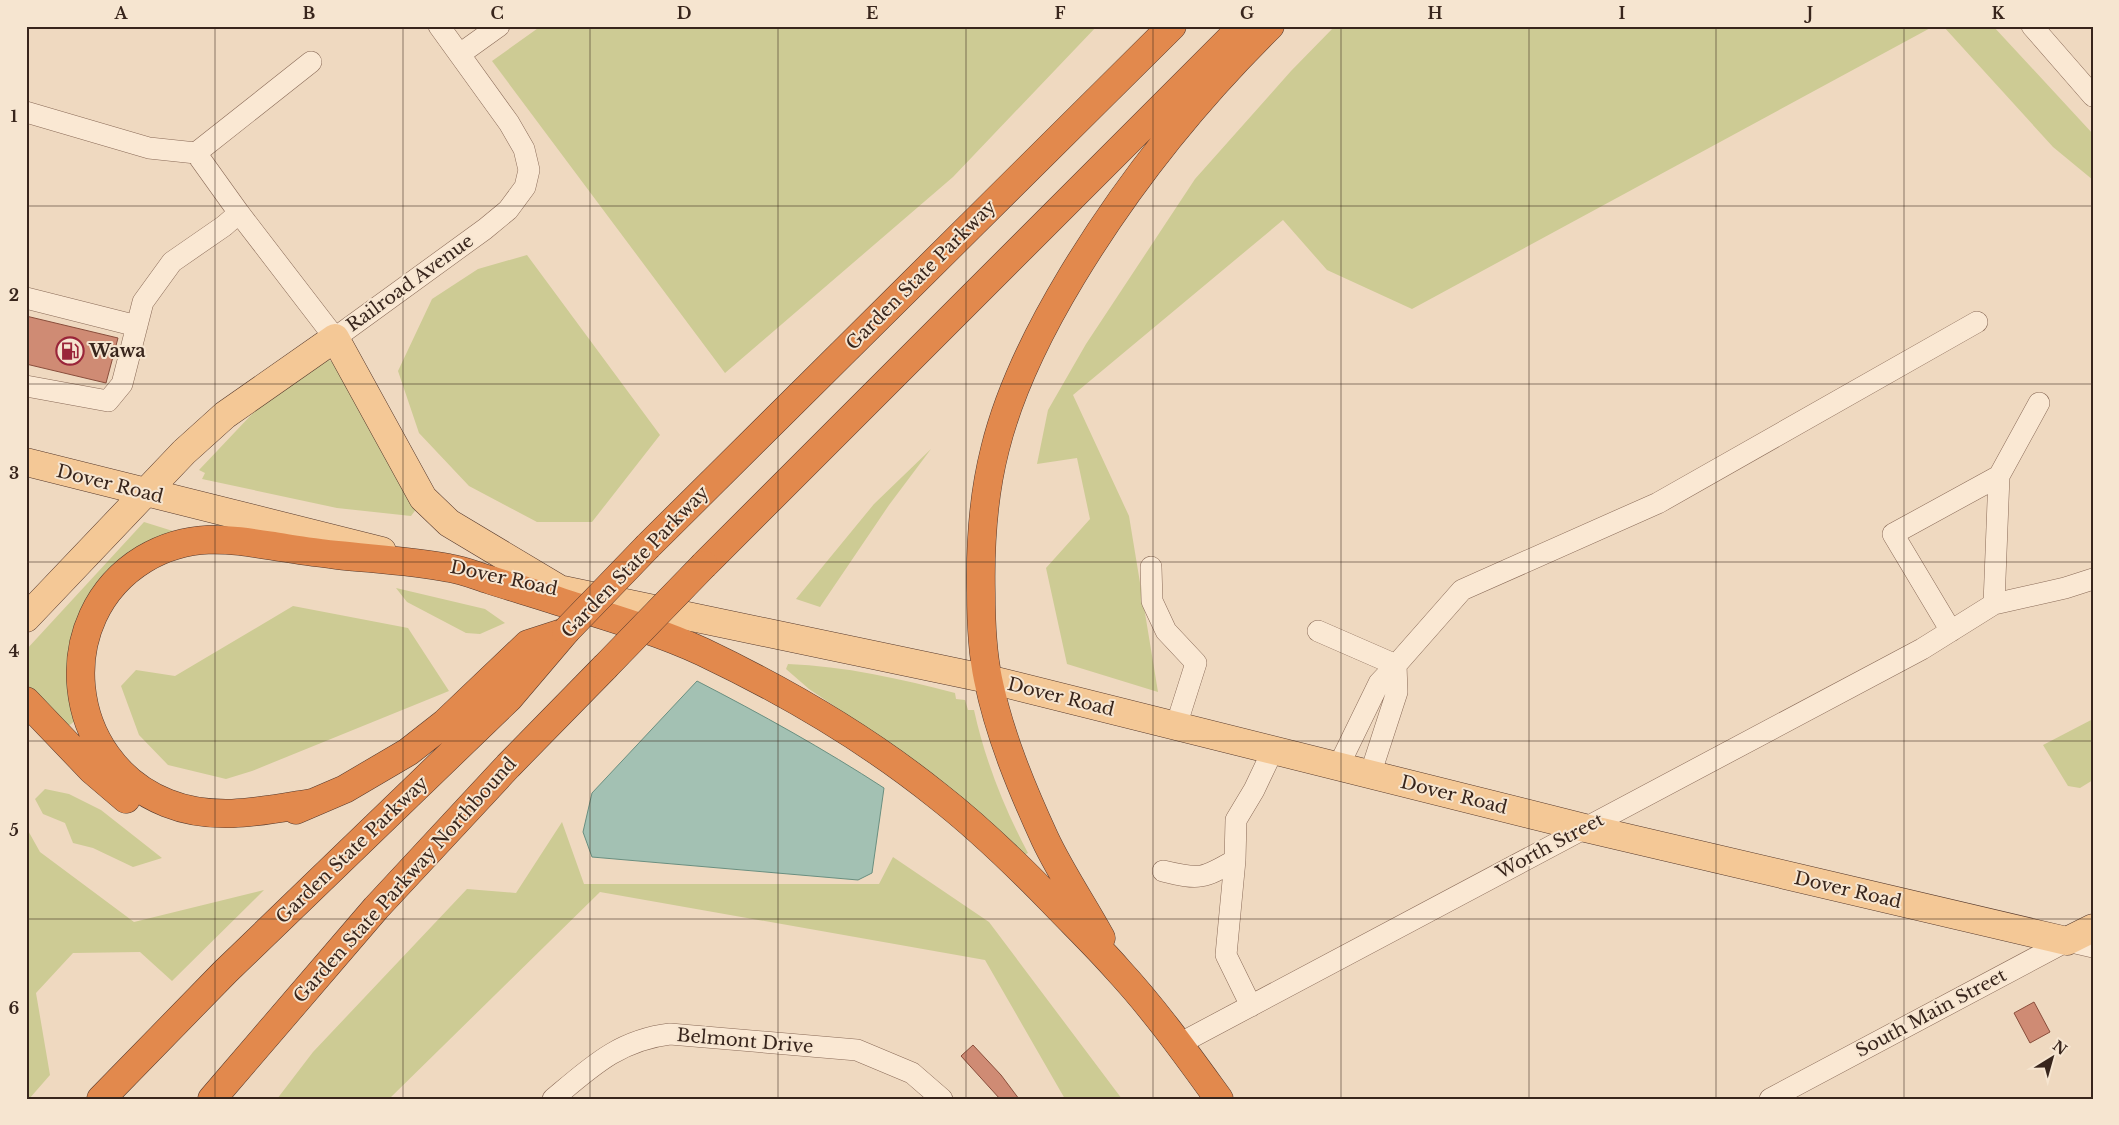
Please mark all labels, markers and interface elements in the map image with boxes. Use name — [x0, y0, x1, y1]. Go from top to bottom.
text: A — [114, 3, 129, 23]
text: B — [303, 3, 316, 23]
text: C — [490, 3, 504, 23]
text: D — [677, 3, 691, 23]
text: E — [866, 3, 878, 23]
text: F — [1054, 3, 1066, 23]
text: G — [1240, 3, 1254, 23]
text: H — [1427, 3, 1443, 23]
text: I — [1619, 3, 1626, 23]
text: J — [1804, 3, 1813, 23]
text: K — [1991, 3, 2005, 23]
text: 1 — [11, 106, 18, 126]
street label: Garden State Parkway — [842, 195, 1001, 354]
street label: Railroad Avenue — [342, 230, 478, 336]
text: 2 — [9, 285, 19, 305]
fuel station icon: Wawa — [55, 336, 85, 366]
place label: Wawa — [88, 340, 146, 362]
street label: Dover Road — [54, 460, 166, 508]
text: 3 — [9, 463, 19, 483]
street label: Garden State Parkway — [557, 481, 714, 643]
street label: Dover Road — [448, 556, 560, 600]
text: 4 — [9, 641, 19, 661]
street label: Dover Road — [1005, 673, 1117, 721]
street label: Garden State Parkway Northbound — [289, 753, 521, 1007]
street label: Garden State Parkway — [271, 771, 433, 928]
street label: Dover Road — [1398, 771, 1510, 819]
street label: Worth Street — [1492, 808, 1608, 884]
text: 5 — [9, 820, 19, 840]
street label: Dover Road — [1792, 867, 1904, 913]
street label: South Main Street — [1852, 964, 2010, 1062]
text: 6 — [9, 998, 20, 1018]
street label: Belmont Drive — [676, 1024, 814, 1058]
north arrow — [2026, 1032, 2076, 1082]
text: N — [2049, 1036, 2070, 1059]

